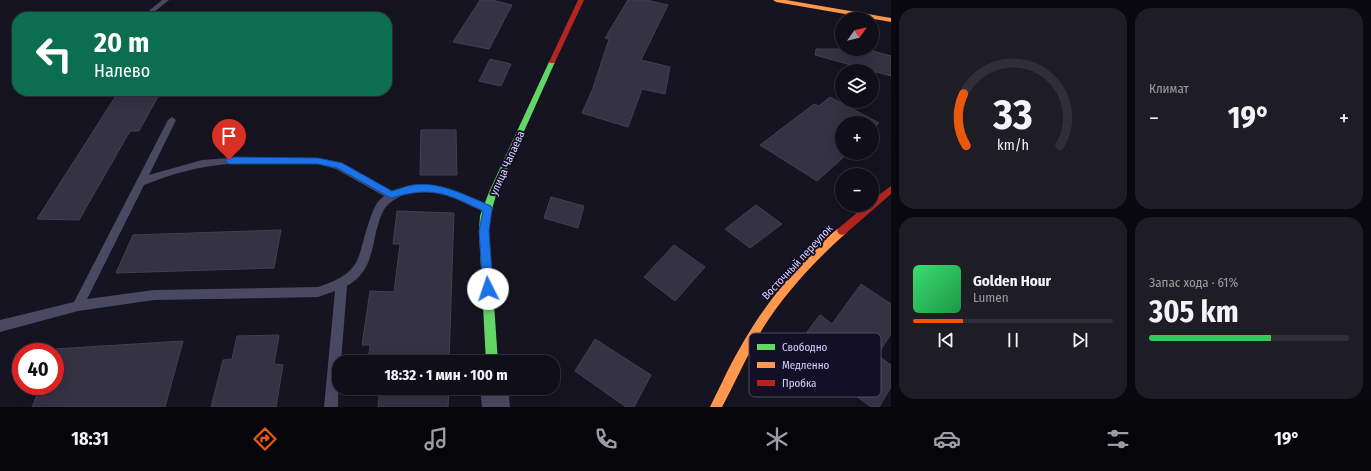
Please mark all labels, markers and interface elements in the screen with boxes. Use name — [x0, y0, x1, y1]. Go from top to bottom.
north arrow — [835, 12, 879, 56]
map controls — [835, 12, 879, 212]
text: 20 m — [94, 26, 149, 59]
icon: left — [28, 28, 80, 80]
text: Налево — [94, 60, 150, 82]
button: layers — [835, 64, 879, 108]
text: Климат — [1149, 81, 1189, 96]
text: 33 — [992, 90, 1033, 140]
text: 19° — [1228, 100, 1270, 136]
text: − — [1149, 105, 1159, 132]
text: + — [1339, 105, 1349, 132]
button: + — [835, 116, 879, 160]
pin — [212, 119, 246, 160]
icon: arrive — [218, 125, 240, 147]
street label: улица Чапаева — [487, 129, 527, 197]
text: km/h — [997, 137, 1029, 154]
button: − — [835, 168, 879, 212]
street label: Восточный переулок — [759, 222, 836, 302]
position arrow — [467, 268, 509, 310]
text: Golden Hour — [973, 272, 1051, 290]
text: Запас хода · 61% — [1149, 275, 1238, 290]
text: Lumen — [973, 290, 1009, 305]
text: 305 km — [1149, 294, 1239, 330]
icon: previous — [935, 329, 957, 351]
icon: pause — [1002, 329, 1024, 351]
icon: next — [1069, 329, 1091, 351]
legend — [749, 333, 881, 397]
text: Свободно — [782, 341, 827, 354]
speed limit sign: 40 — [12, 343, 64, 395]
text: Медленно — [782, 359, 830, 372]
text: 18:32 · 1 мин · 100 m — [384, 366, 508, 384]
text: Пробка — [782, 377, 816, 390]
icon: directions — [251, 425, 279, 453]
icon: music — [422, 425, 450, 453]
icon: phone — [592, 425, 620, 453]
icon: climate — [763, 425, 791, 453]
icon: car — [933, 425, 961, 453]
icon: filters — [1104, 425, 1132, 453]
text: 18:31 — [71, 428, 109, 450]
text: 19° — [1274, 428, 1300, 450]

